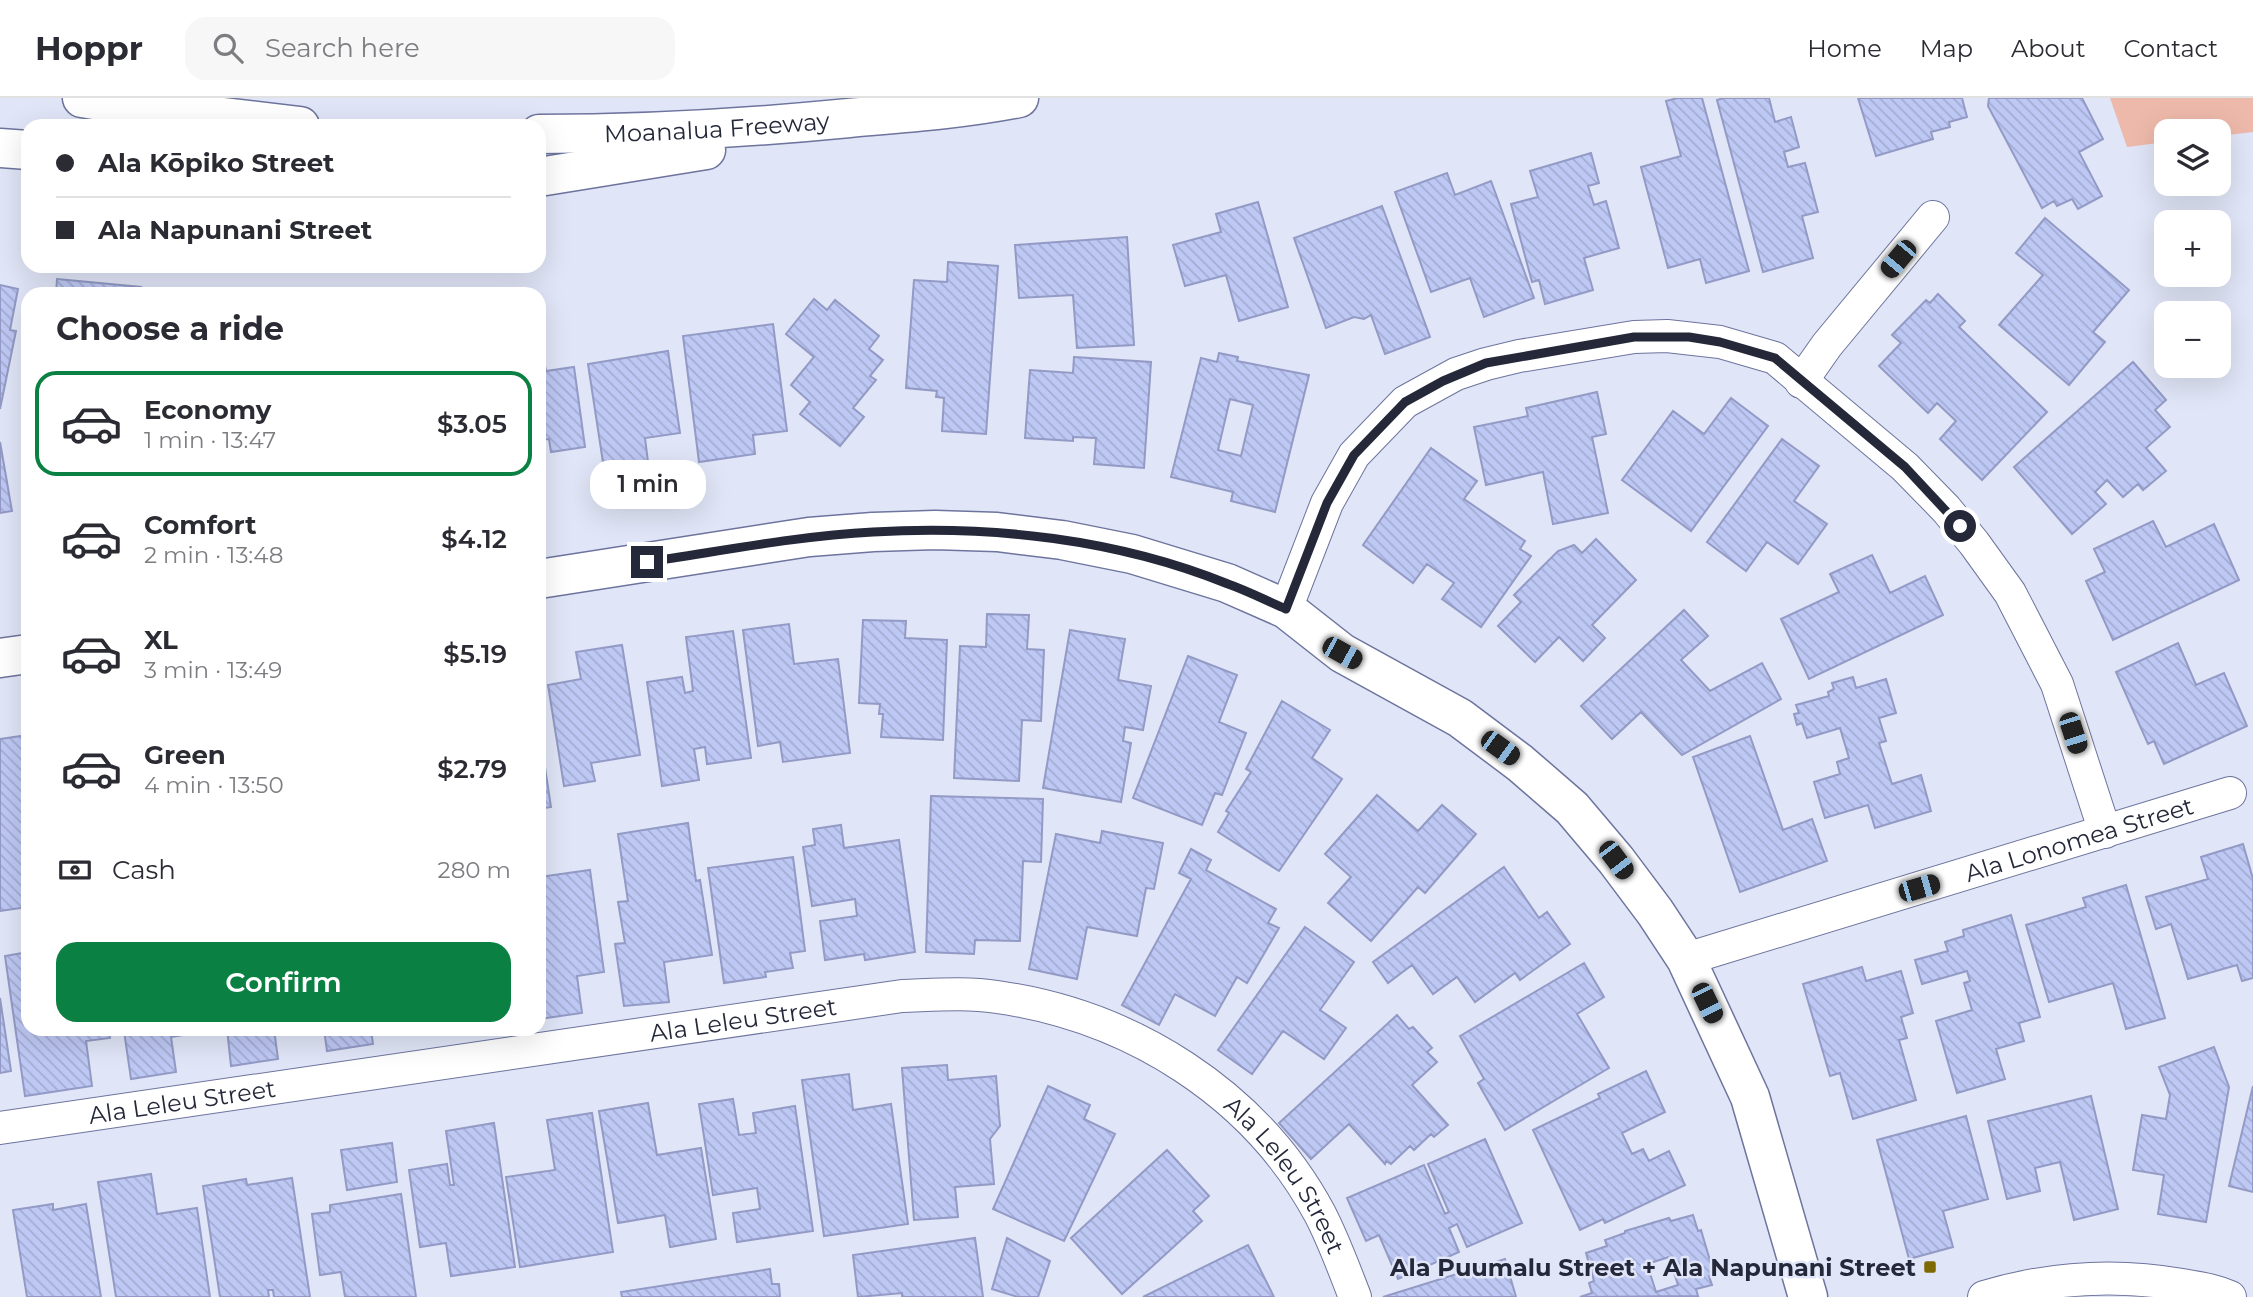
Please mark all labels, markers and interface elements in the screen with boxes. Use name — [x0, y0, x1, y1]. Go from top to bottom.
search box — [185, 17, 675, 80]
text: Hoppr — [35, 28, 143, 68]
icon: search — [209, 29, 247, 67]
text: Search here — [265, 32, 420, 64]
text: Home — [1807, 34, 1882, 63]
text: Map — [1920, 34, 1973, 63]
text: About — [2011, 34, 2085, 63]
text: Contact — [2123, 34, 2218, 63]
street label: Moanalua Freeway — [604, 105, 831, 148]
map controls — [2154, 119, 2231, 378]
button: layers — [2154, 119, 2231, 196]
text: Ala Kōpiko Street — [98, 147, 334, 179]
button: + — [2154, 210, 2231, 287]
text: Ala Napunani Street — [98, 214, 372, 246]
car — [1877, 236, 1920, 282]
button: − — [2154, 301, 2231, 378]
text: Choose a ride — [56, 309, 284, 348]
icon: car — [60, 392, 123, 455]
text: Economy — [144, 394, 271, 426]
text: $3.05 — [437, 408, 507, 440]
text: 1 min · 13:47 — [144, 426, 276, 454]
callout: 1 min — [589, 461, 705, 510]
text: 1 min — [617, 470, 679, 498]
icon: car — [60, 507, 123, 570]
text: Comfort — [144, 509, 256, 541]
route start — [1944, 510, 1976, 542]
text: $4.12 — [441, 523, 507, 555]
text: 2 min · 13:48 — [144, 541, 283, 569]
route end — [631, 546, 663, 578]
icon: car — [60, 622, 123, 685]
text: XL — [144, 624, 178, 656]
car — [1319, 634, 1366, 672]
text: $5.19 — [443, 638, 507, 670]
text: 3 min · 13:49 — [144, 656, 282, 684]
car — [2057, 710, 2090, 756]
car — [1477, 727, 1524, 769]
icon: car — [60, 737, 123, 800]
text: Green — [144, 739, 226, 771]
text: $2.79 — [437, 753, 507, 785]
text: 4 min · 13:50 — [144, 771, 284, 799]
street label: Ala Lonomea Street — [1961, 790, 2197, 888]
car — [1595, 837, 1638, 883]
icon: cash — [56, 851, 94, 889]
text: Cash — [112, 854, 176, 886]
text: 280 m — [438, 856, 511, 884]
car — [1896, 872, 1943, 904]
button: Confirm — [56, 942, 511, 1022]
car — [1689, 980, 1726, 1026]
street label: Ala Leleu Street — [648, 991, 839, 1047]
street label: Ala Leleu Street — [87, 1073, 278, 1129]
street label: Ala Leleu Street — [1219, 1090, 1351, 1258]
place label: Ala Puumalu Street + Ala Napunani Street — [1389, 1253, 1917, 1282]
marker: Ala Puumalu Street + Ala Napunani Street — [1922, 1259, 1938, 1275]

